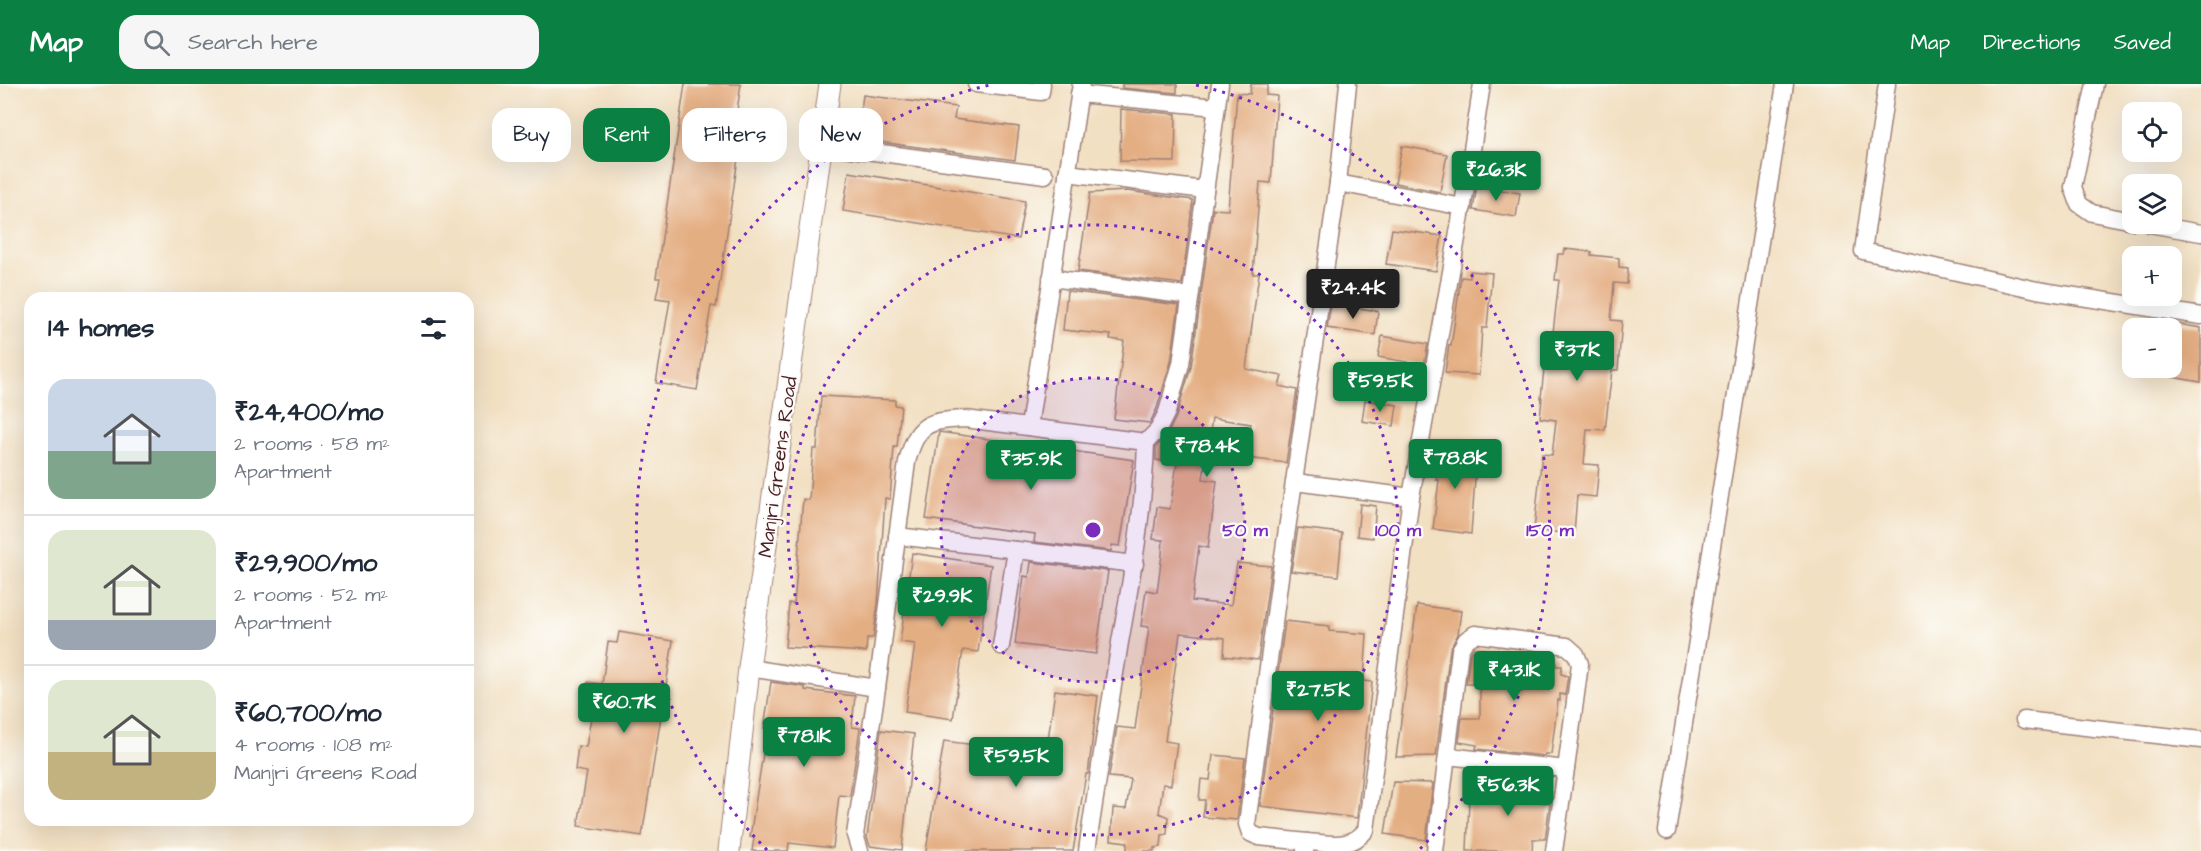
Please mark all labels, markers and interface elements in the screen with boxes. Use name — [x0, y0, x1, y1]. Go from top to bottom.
search box — [119, 15, 539, 69]
text: Map — [30, 23, 83, 62]
icon: search — [140, 26, 173, 59]
text: Search here — [188, 27, 318, 58]
text: Map — [1910, 28, 1950, 57]
text: Directions — [1983, 28, 2081, 57]
text: Saved — [2114, 28, 2171, 57]
map controls — [2122, 102, 2182, 378]
button: locate — [2122, 102, 2182, 162]
chip: Buy — [492, 108, 571, 162]
chip: Rent — [583, 108, 670, 162]
chip: Filters — [682, 108, 787, 162]
chip: New — [799, 108, 883, 162]
pin: ₹26.3K — [1447, 151, 1545, 202]
text: ₹26.3K — [1466, 156, 1526, 184]
button: layers — [2122, 174, 2182, 234]
button: + — [2122, 246, 2182, 306]
pin: ₹24.4K — [1304, 269, 1402, 320]
text: ₹24.4K — [1320, 274, 1386, 302]
text: 14 homes — [48, 310, 154, 346]
icon: filters — [417, 312, 450, 345]
button: − — [2122, 318, 2182, 378]
pin: ₹37K — [1541, 331, 1613, 382]
text: ₹37K — [1554, 336, 1600, 364]
pin: ₹59.5K — [1331, 362, 1429, 413]
text: ₹59.5K — [1347, 367, 1413, 395]
street label: Manjri Greens Road — [751, 375, 805, 559]
text: ₹24,400/mo — [234, 394, 383, 430]
icon: home — [96, 403, 168, 475]
pin: ₹78.4K — [1158, 427, 1256, 478]
text: 2 rooms · 58 m² — [234, 430, 390, 458]
text: ₹78.4K — [1174, 432, 1240, 460]
pin: ₹78.8K — [1406, 439, 1504, 490]
pin: ₹35.9K — [982, 440, 1080, 491]
text: ₹78.8K — [1423, 444, 1487, 472]
text: ₹35.9K — [1000, 445, 1062, 473]
text: Apartment — [234, 458, 332, 486]
text: 50 m — [1222, 518, 1269, 543]
text: 100 m — [1375, 518, 1422, 543]
text: 150 m — [1526, 518, 1575, 543]
centre of rings — [1083, 520, 1103, 540]
text: ₹29,900/mo — [234, 545, 377, 581]
icon: home — [96, 554, 168, 626]
pin: ₹29.9K — [893, 577, 991, 628]
text: 2 rooms · 52 m² — [234, 581, 388, 609]
text: ₹29.9K — [912, 582, 972, 610]
text: Apartment — [234, 609, 332, 637]
pin: ₹43.1K — [1465, 651, 1563, 702]
text: ₹43.1K — [1488, 656, 1540, 684]
pin: ₹27.5K — [1269, 671, 1367, 722]
text: ₹27.5K — [1286, 676, 1350, 704]
pin: ₹60.7K — [575, 683, 673, 734]
text: ₹60.7K — [592, 688, 656, 716]
text: ₹60,700/mo — [234, 695, 382, 731]
icon: home — [96, 704, 168, 776]
pin: ₹78.1K — [755, 717, 853, 768]
text: ₹78.1K — [777, 722, 831, 750]
text: 4 rooms · 108 m² — [234, 731, 393, 759]
pin: ₹59.5K — [967, 737, 1065, 788]
text: ₹59.5K — [983, 742, 1049, 770]
text: Manjri Greens Road — [234, 759, 417, 787]
pin: ₹56.3K — [1459, 766, 1557, 817]
text: ₹56.3K — [1476, 771, 1540, 799]

